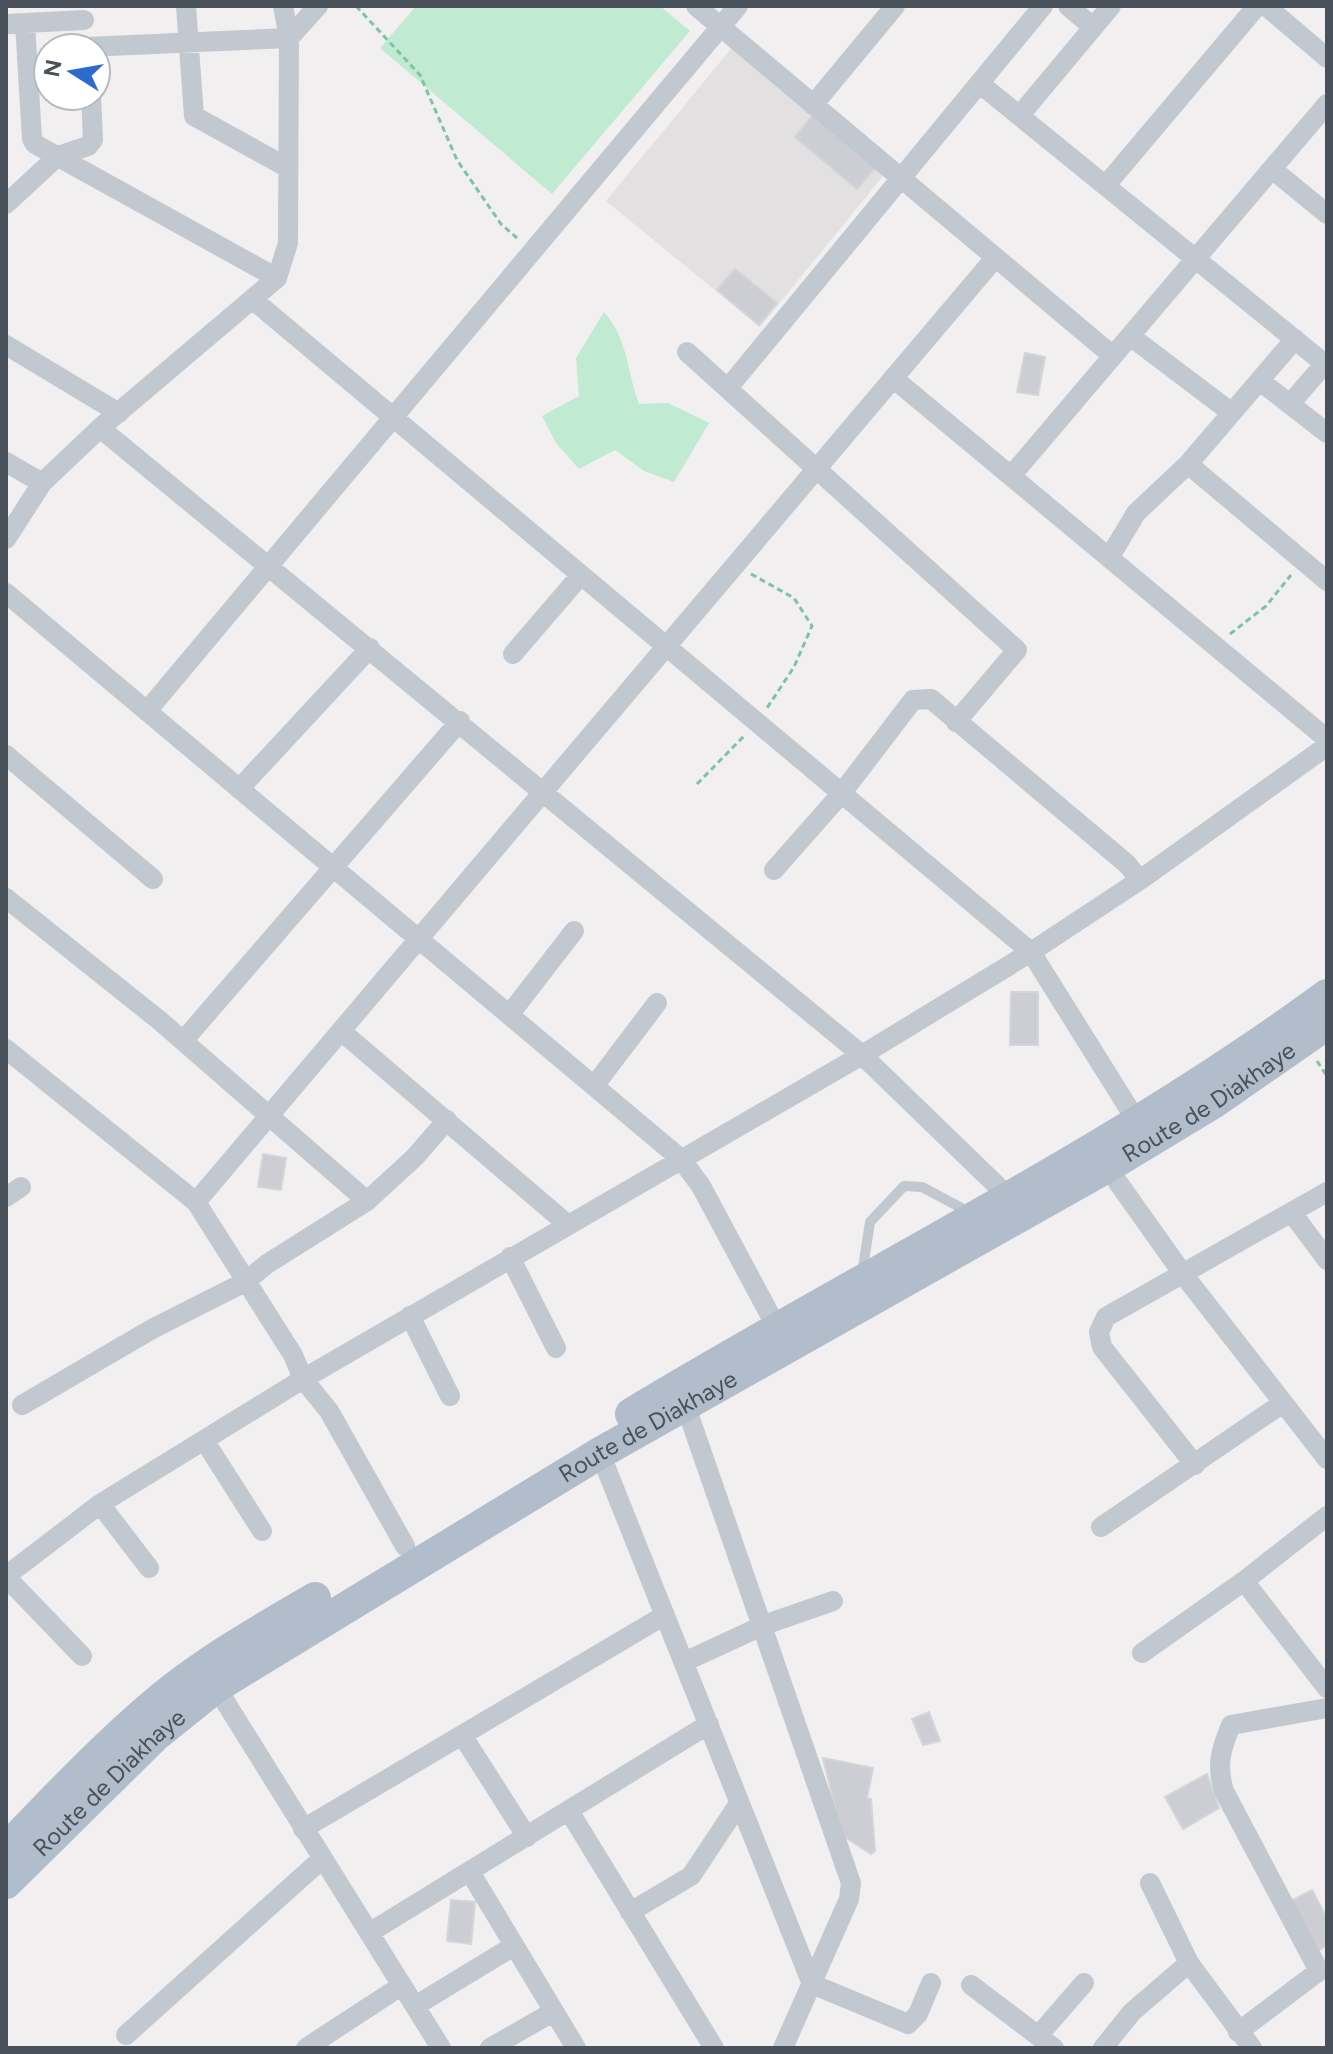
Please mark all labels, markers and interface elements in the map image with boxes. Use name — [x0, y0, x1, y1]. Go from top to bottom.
north arrow — [32, 32, 112, 112]
text: N — [38, 57, 68, 79]
street label: Route de Diakhaye — [1117, 1035, 1301, 1168]
street label: Route de Diakhaye — [553, 1364, 742, 1489]
street label: Route de Diakhaye — [27, 1702, 191, 1862]

